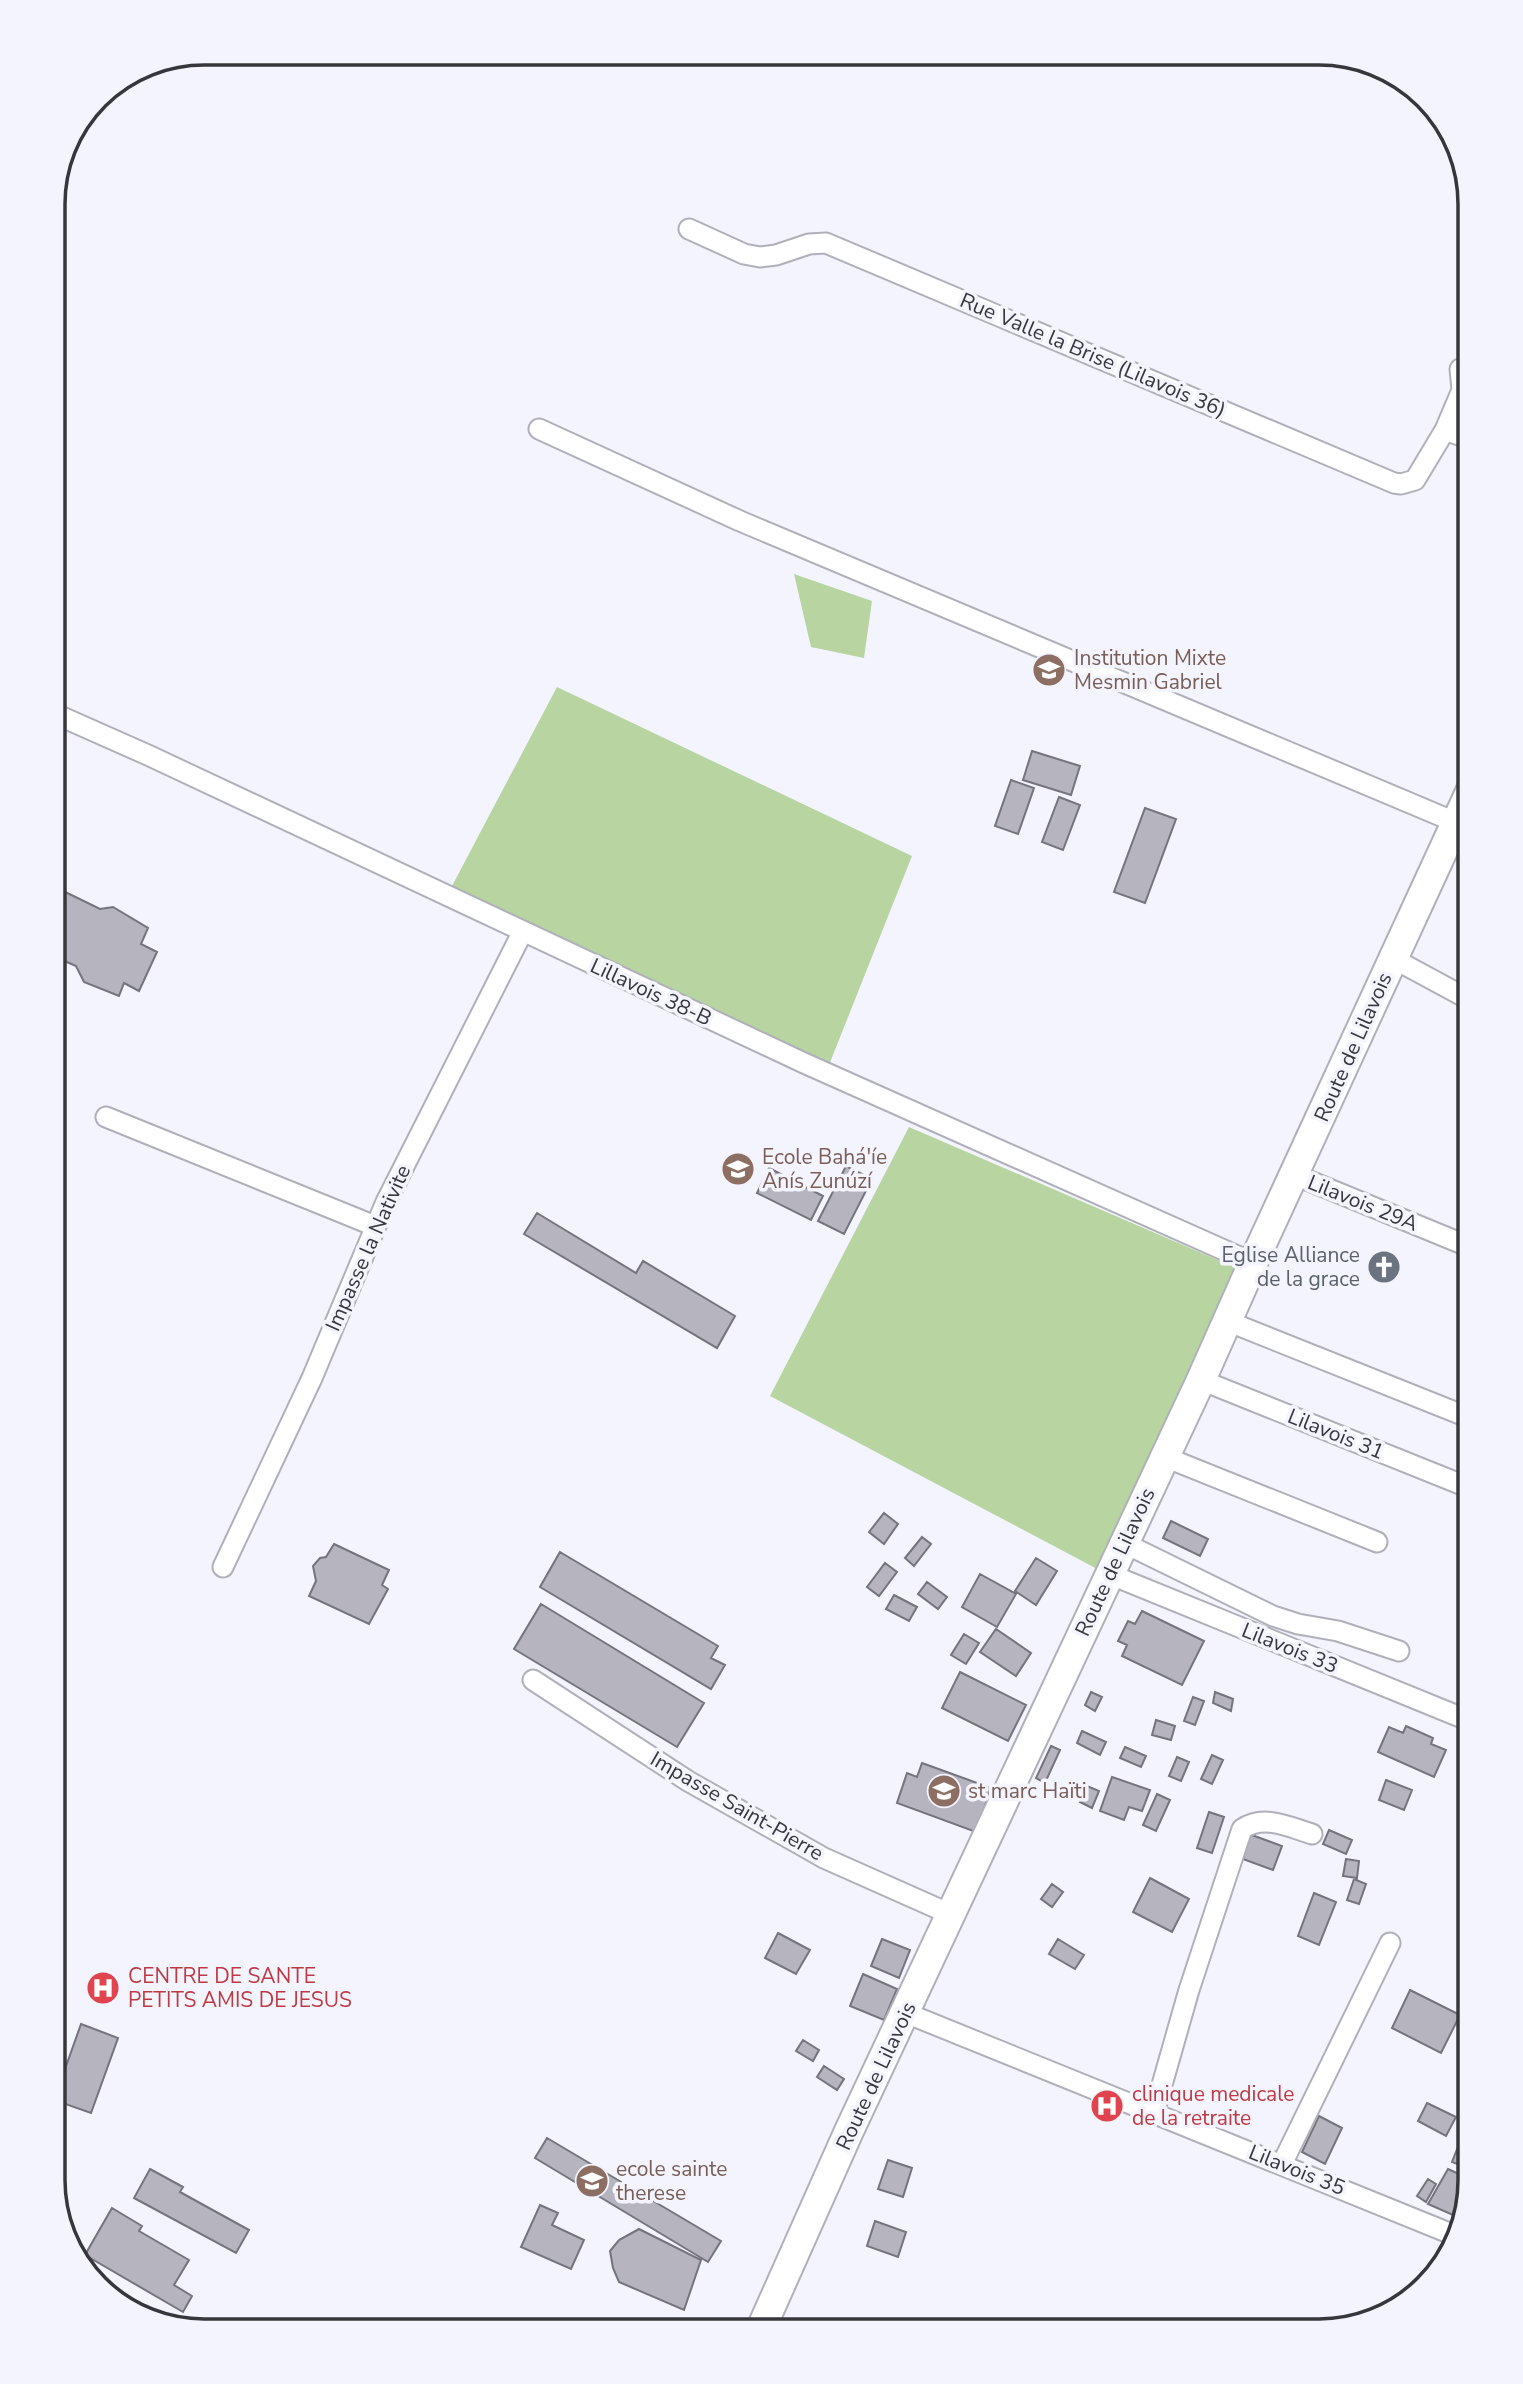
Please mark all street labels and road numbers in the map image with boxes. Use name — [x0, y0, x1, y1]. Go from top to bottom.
street label: Rue Valle la Brise (Lilavois 36) — [956, 286, 1230, 424]
street label: Lillavois 38-B — [586, 952, 716, 1032]
street label: Route de Lilavois — [1308, 968, 1398, 1126]
street label: Impasse la Nativite — [319, 1160, 417, 1336]
street label: Lilavois 29A — [1304, 1168, 1422, 1238]
street label: Lilavois 31 — [1284, 1402, 1388, 1466]
street label: Route de Lilavois — [1068, 1483, 1162, 1641]
street label: Lilavois 33 — [1238, 1616, 1342, 1680]
street label: Impasse Saint-Pierre — [645, 1745, 829, 1867]
street label: Route de Lilavois — [829, 1997, 923, 2155]
street label: Lilavois 35 — [1245, 2138, 1349, 2202]

